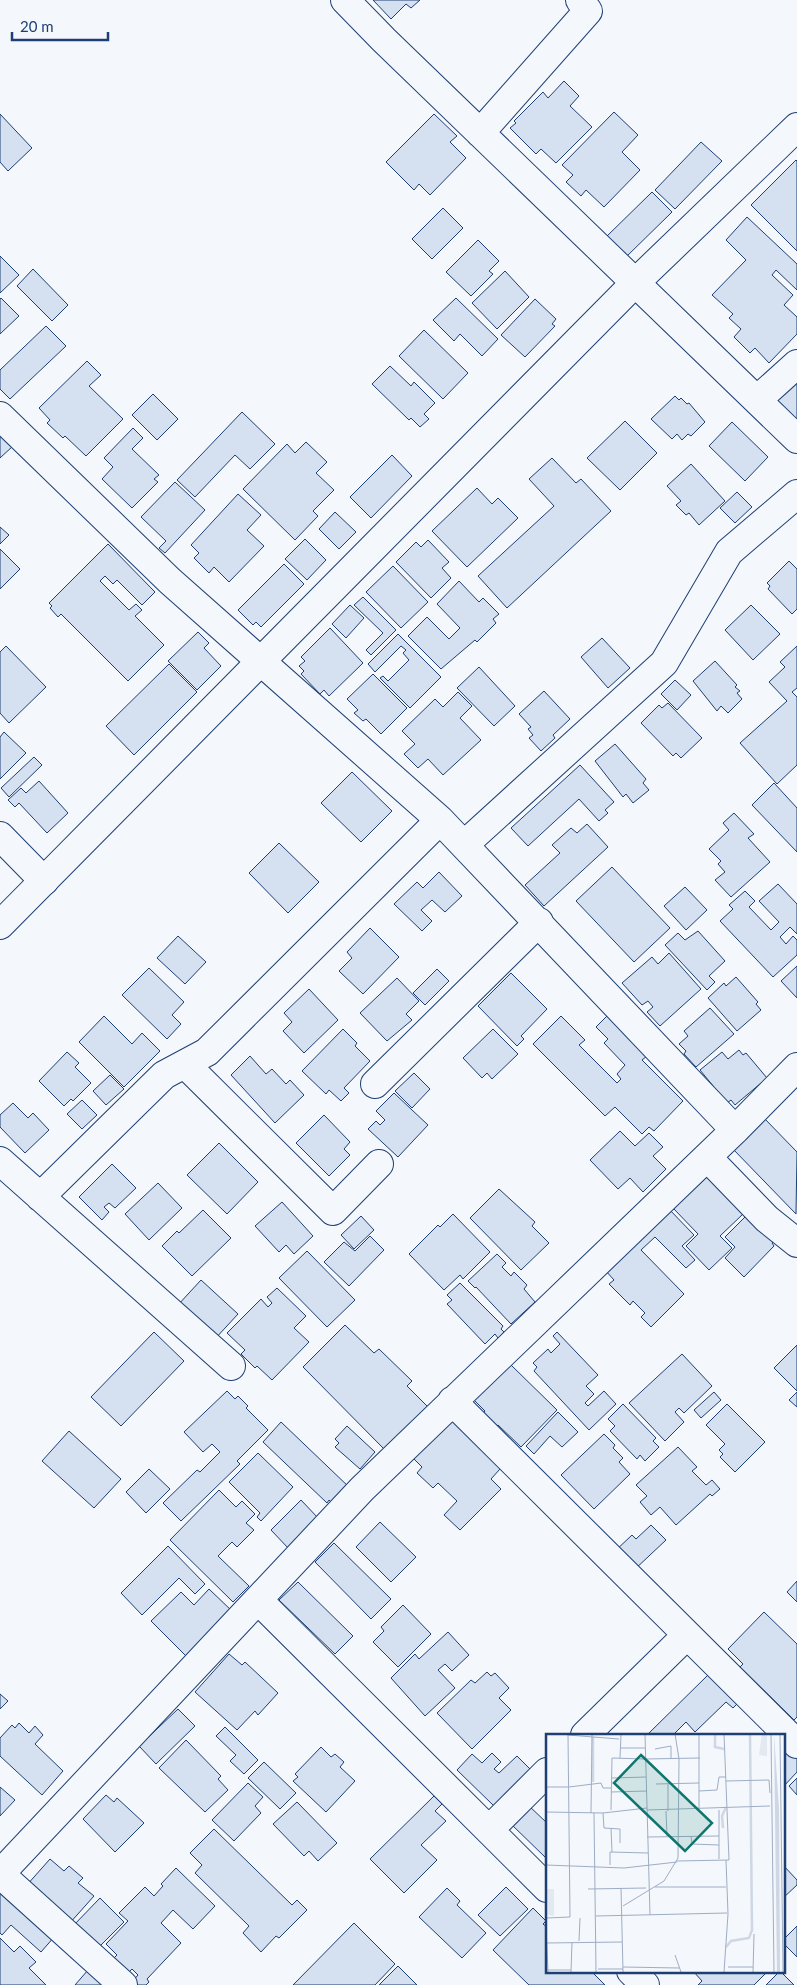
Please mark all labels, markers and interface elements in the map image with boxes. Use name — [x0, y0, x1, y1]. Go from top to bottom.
scale bar — [12, 10, 109, 42]
text: 20 m — [20, 17, 54, 35]
inset map — [546, 1734, 784, 1972]

